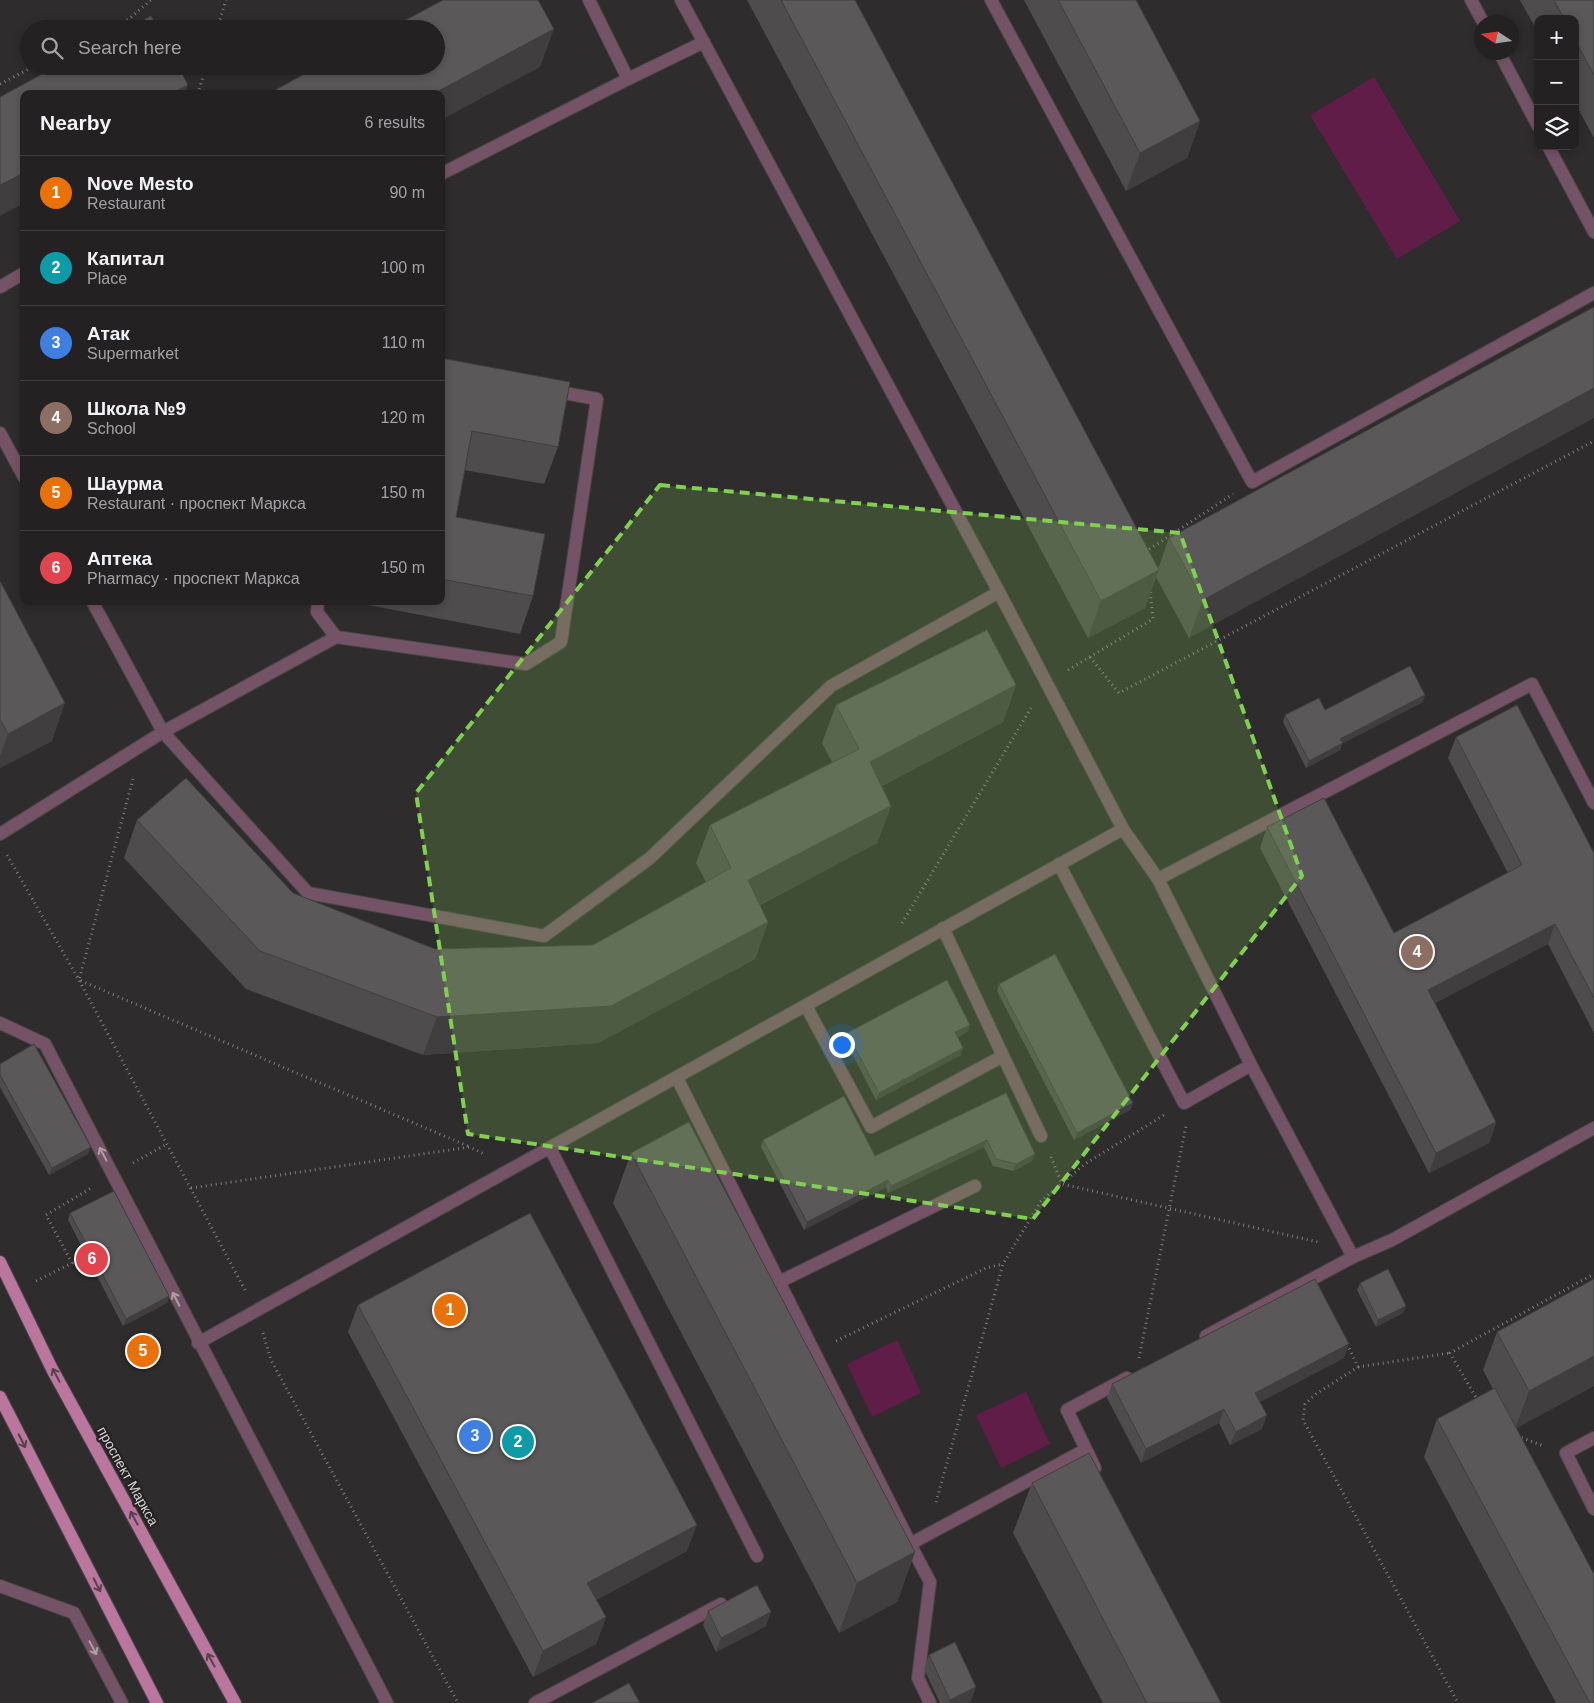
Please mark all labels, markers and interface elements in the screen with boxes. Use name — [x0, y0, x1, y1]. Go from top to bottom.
north arrow — [1474, 15, 1519, 60]
map controls — [1534, 15, 1579, 150]
button: + — [1534, 15, 1579, 60]
search box — [20, 20, 445, 75]
icon: search — [38, 34, 66, 62]
text: Search here — [78, 37, 182, 58]
button: − — [1534, 60, 1579, 105]
button: layers — [1534, 105, 1579, 150]
text: Nearby — [40, 111, 111, 134]
text: 6 results — [365, 114, 425, 131]
text: Nove Mesto — [87, 173, 194, 194]
text: 1 — [52, 184, 60, 201]
text: 90 m — [389, 184, 425, 201]
text: Restaurant — [87, 195, 165, 212]
text: Капитал — [87, 248, 165, 269]
text: 2 — [52, 259, 60, 276]
text: 100 m — [381, 259, 425, 276]
text: Place — [87, 270, 127, 287]
text: Атак — [87, 323, 130, 344]
text: 3 — [52, 334, 60, 351]
text: 110 m — [382, 334, 425, 351]
text: Supermarket — [87, 345, 179, 362]
text: Школа №9 — [87, 398, 186, 419]
text: 4 — [52, 409, 60, 426]
text: 120 m — [381, 409, 425, 426]
text: School — [87, 420, 136, 437]
text: Шаурма — [87, 473, 163, 494]
text: 5 — [52, 484, 60, 501]
text: 150 m — [381, 484, 425, 501]
text: Restaurant · проспект Маркса — [87, 495, 306, 512]
text: Аптека — [87, 548, 152, 569]
text: 6 — [52, 559, 60, 576]
text: 150 m — [381, 559, 425, 576]
text: Pharmacy · проспект Маркса — [87, 570, 300, 587]
pin: 4 — [1401, 933, 1433, 971]
your location — [829, 1032, 855, 1058]
one-way arrow — [98, 1147, 108, 1162]
pin: 6 — [76, 1240, 108, 1278]
pin: 1 — [434, 1291, 466, 1329]
one-way arrow — [171, 1292, 181, 1307]
pin: 5 — [127, 1332, 159, 1370]
one-way arrow — [51, 1368, 60, 1383]
pin: 3 — [459, 1417, 491, 1455]
pin: 2 — [502, 1423, 534, 1461]
street label: проспект Маркса — [94, 1424, 162, 1528]
one-way arrow — [17, 1433, 27, 1448]
one-way arrow — [128, 1511, 138, 1525]
one-way arrow — [93, 1577, 102, 1592]
one-way arrow — [88, 1641, 98, 1656]
one-way arrow — [206, 1654, 216, 1668]

